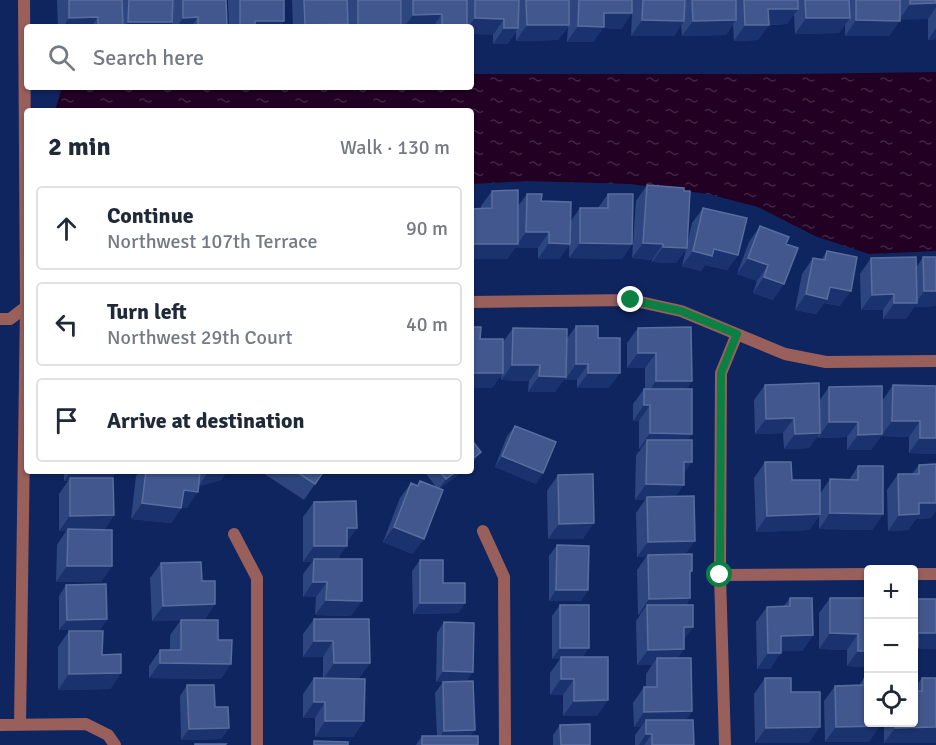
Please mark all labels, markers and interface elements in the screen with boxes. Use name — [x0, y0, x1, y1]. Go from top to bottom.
search box — [24, 24, 474, 90]
icon: search — [45, 41, 78, 74]
text: Search here — [93, 44, 204, 71]
text: 2 min — [48, 131, 111, 163]
text: Walk · 130 m — [340, 135, 450, 160]
text: Continue — [107, 202, 194, 229]
icon: ahead — [50, 212, 83, 245]
text: 90 m — [406, 216, 448, 241]
text: Northwest 107th Terrace — [107, 229, 318, 254]
route end — [617, 286, 643, 312]
text: Turn left — [107, 298, 187, 325]
icon: left — [50, 308, 83, 341]
text: 40 m — [406, 312, 448, 337]
text: Northwest 29th Court — [107, 325, 293, 350]
icon: arrive — [50, 404, 83, 437]
text: Arrive at destination — [107, 407, 304, 434]
route start — [706, 561, 732, 587]
map controls — [864, 565, 918, 727]
button: + — [864, 565, 918, 619]
button: − — [864, 619, 918, 673]
button: locate — [864, 673, 918, 727]

